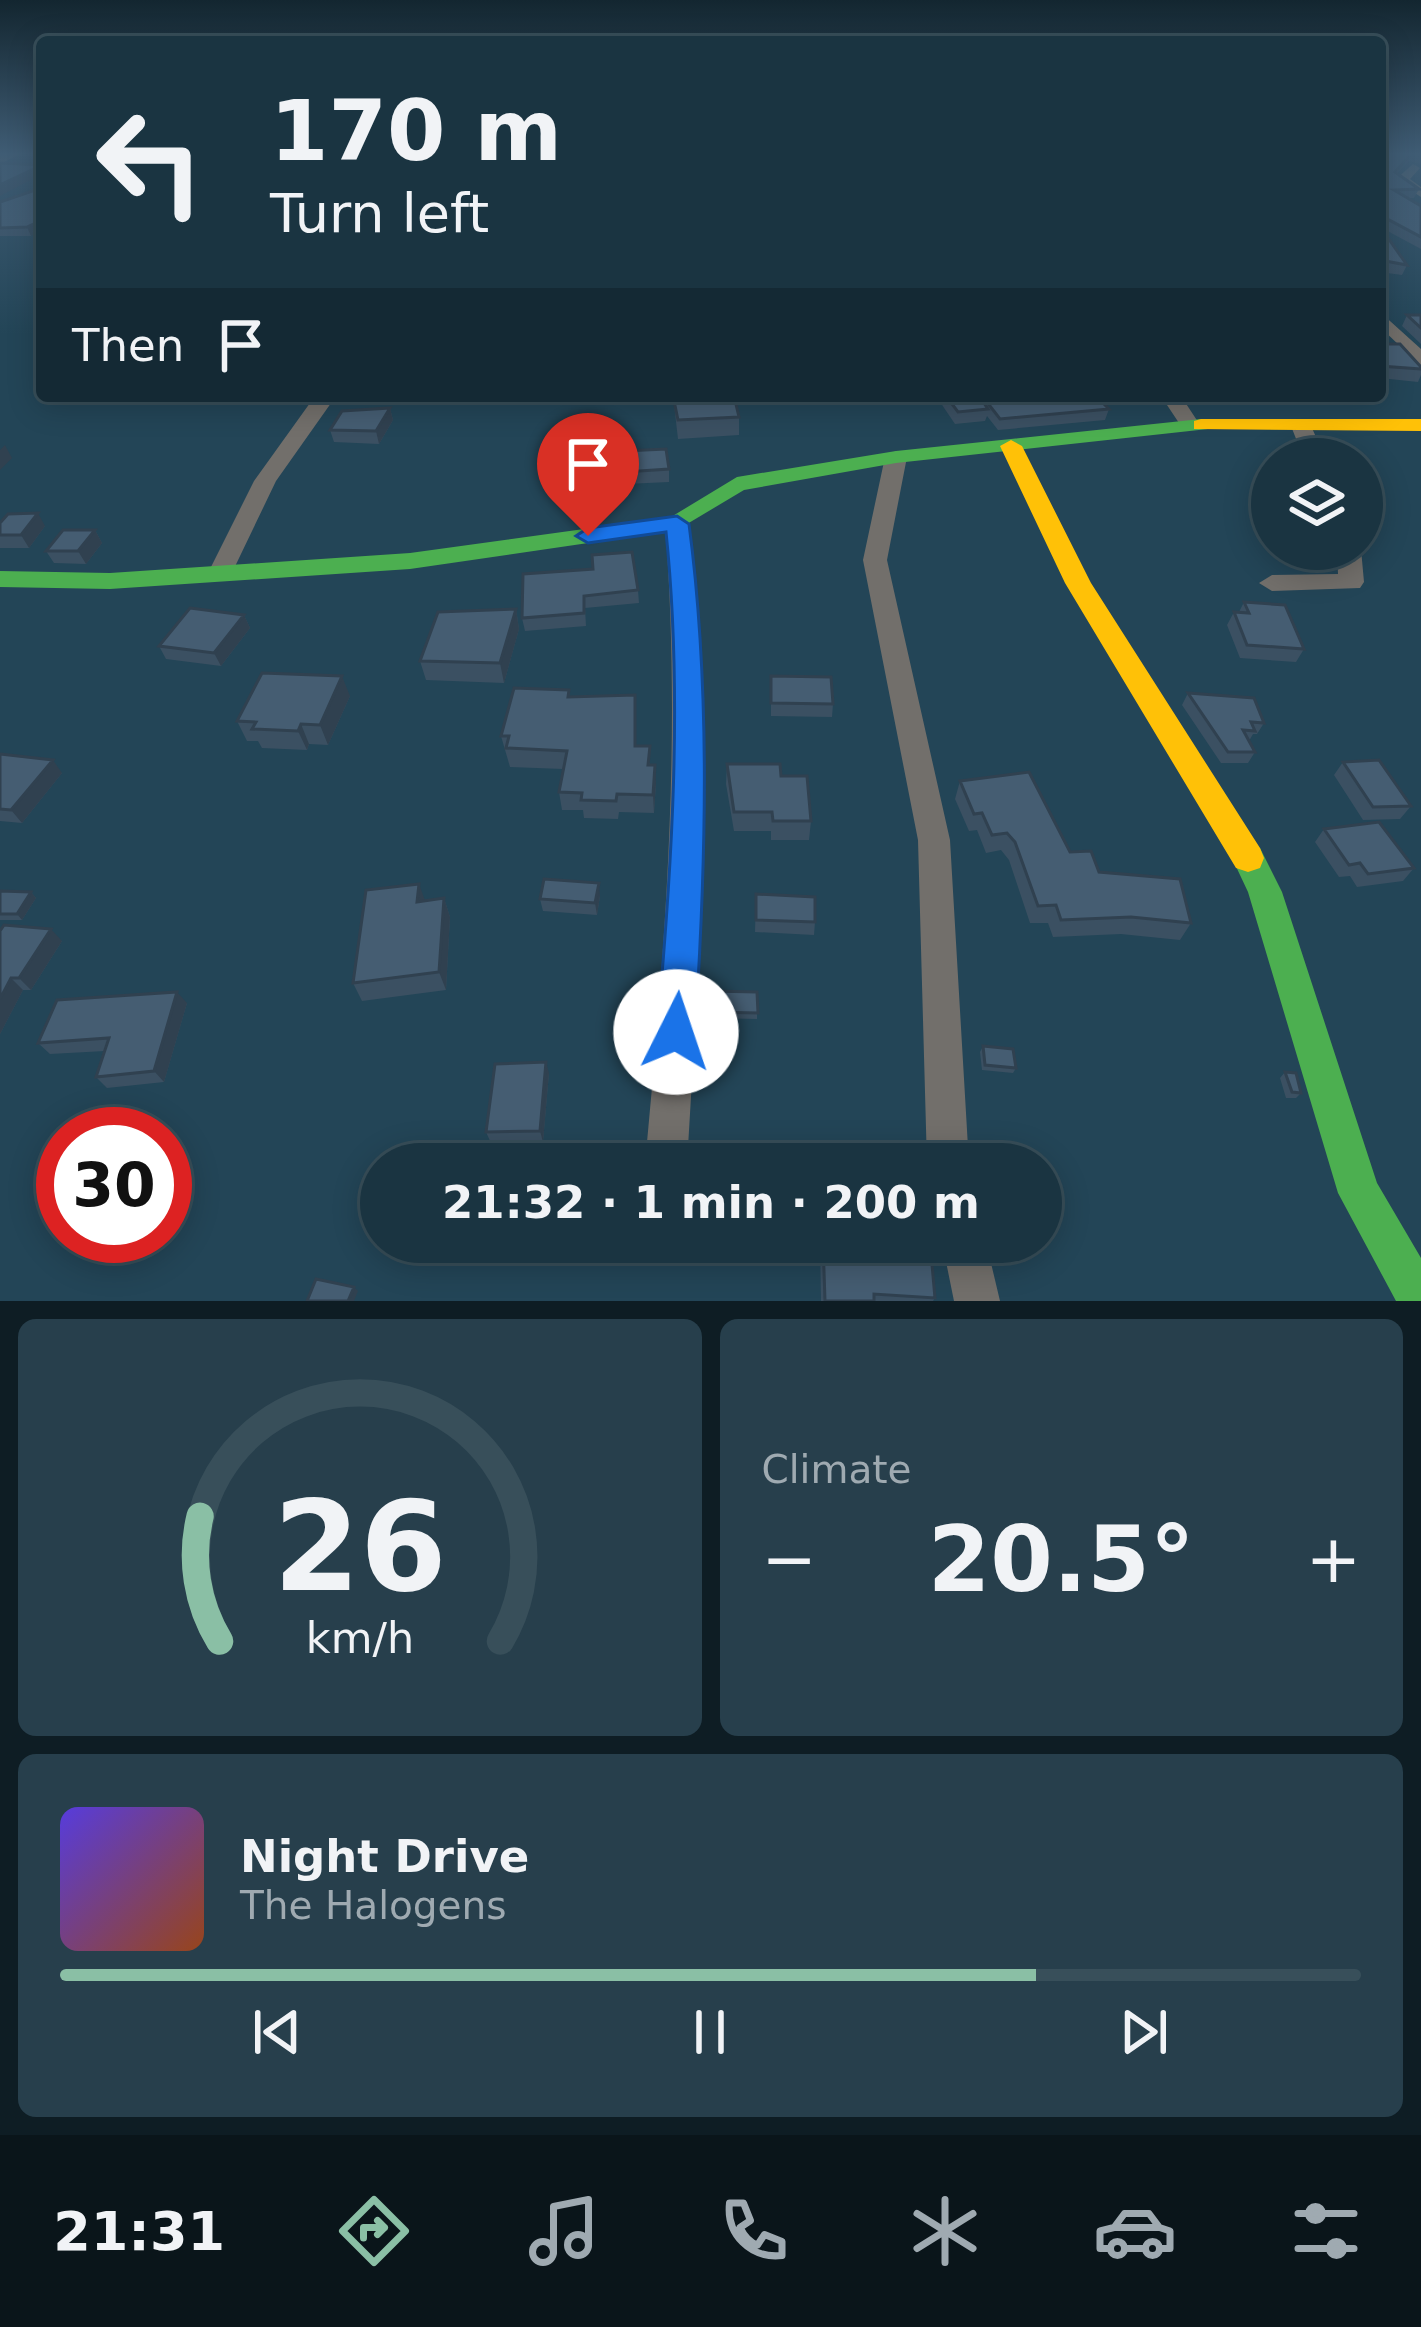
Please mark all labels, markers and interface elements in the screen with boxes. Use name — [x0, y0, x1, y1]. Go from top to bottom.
text: 170 m — [270, 82, 562, 180]
icon: left — [72, 84, 228, 240]
text: Turn left — [270, 182, 489, 245]
icon: arrive — [208, 312, 274, 378]
text: Then — [72, 319, 184, 372]
pin — [537, 413, 639, 536]
icon: arrive — [555, 431, 621, 497]
map controls — [1251, 438, 1383, 570]
button: layers — [1251, 438, 1383, 570]
position arrow — [613, 969, 739, 1095]
speed limit sign: 30 — [36, 1107, 192, 1263]
text: 21:32 · 1 min · 200 m — [442, 1176, 980, 1229]
text: Climate — [762, 1447, 912, 1492]
text: 26 — [273, 1474, 447, 1619]
text: 20.5° — [928, 1507, 1195, 1612]
text: − — [762, 1521, 817, 1598]
text: + — [1306, 1521, 1361, 1598]
text: km/h — [306, 1612, 414, 1662]
text: Night Drive — [240, 1830, 529, 1883]
text: The Halogens — [240, 1883, 507, 1928]
icon: previous — [244, 1999, 310, 2065]
icon: pause — [677, 1999, 743, 2065]
icon: next — [1111, 1999, 1177, 2065]
icon: directions — [332, 2189, 416, 2273]
icon: music — [522, 2189, 606, 2273]
icon: phone — [712, 2189, 796, 2273]
icon: climate — [903, 2189, 987, 2273]
icon: car — [1093, 2189, 1177, 2273]
icon: filters — [1284, 2189, 1368, 2273]
text: 21:31 — [53, 2200, 225, 2263]

